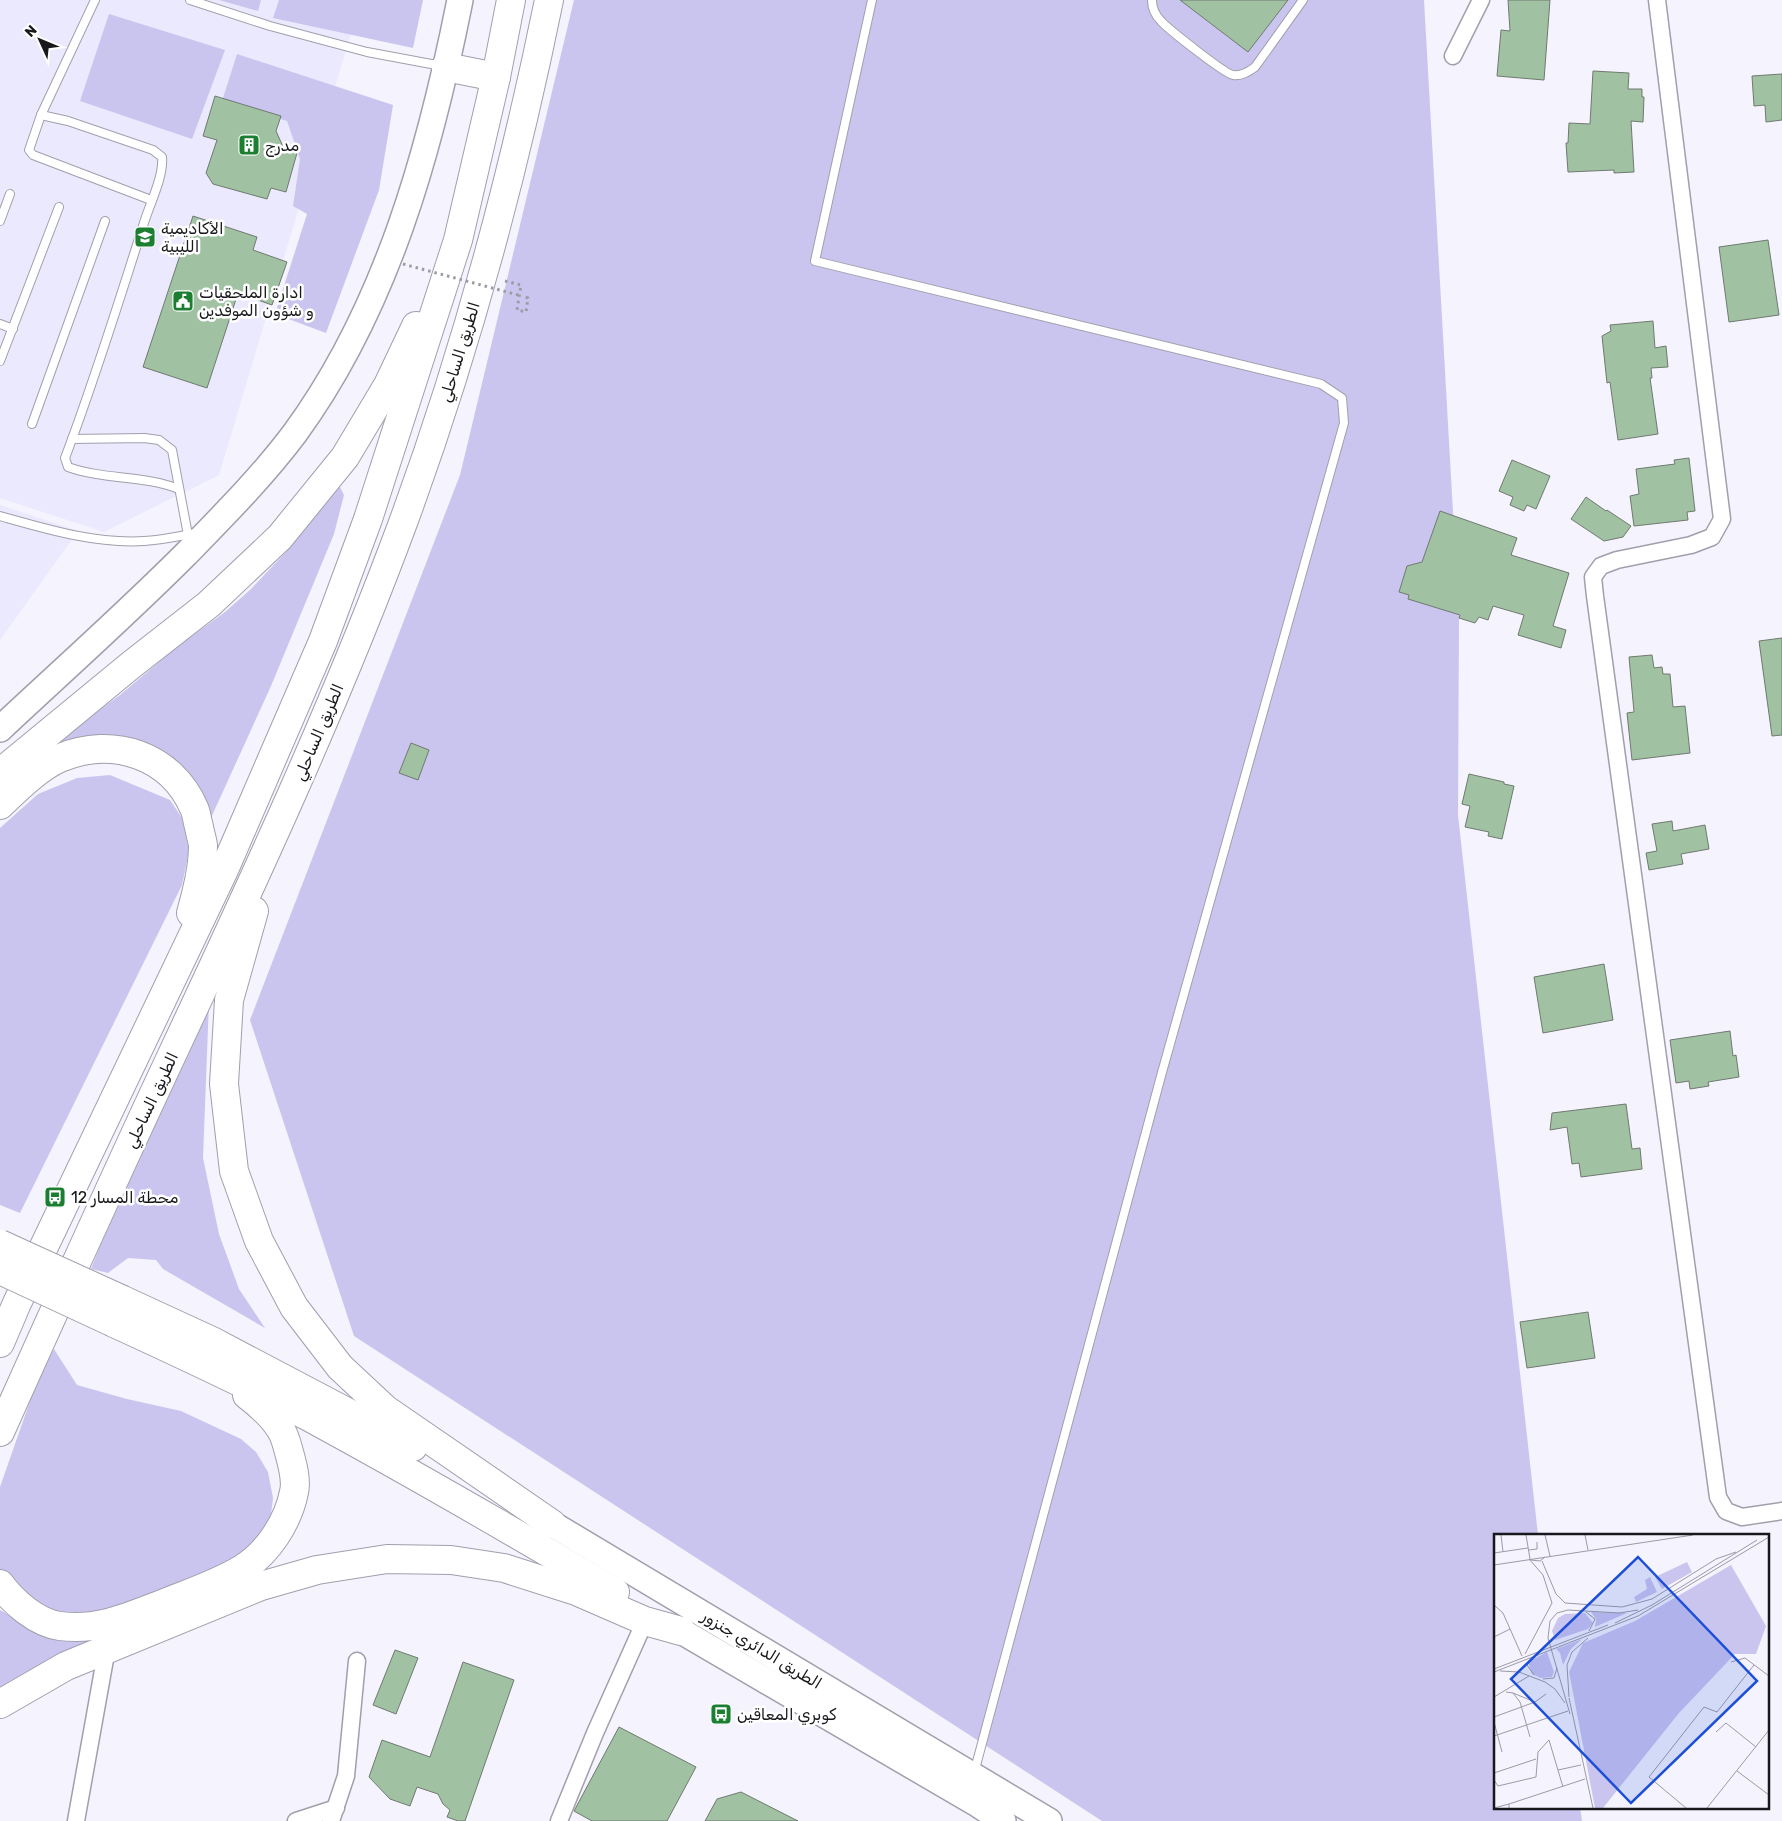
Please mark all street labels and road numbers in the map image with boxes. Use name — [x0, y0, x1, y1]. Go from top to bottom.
street label: الطريق الساحلي — [435, 300, 487, 405]
street label: الطريق الساحلي — [289, 681, 350, 785]
street label: الطريق الساحلي — [121, 1049, 185, 1152]
street label: الطريق الدائري جنزور — [696, 1606, 825, 1694]

